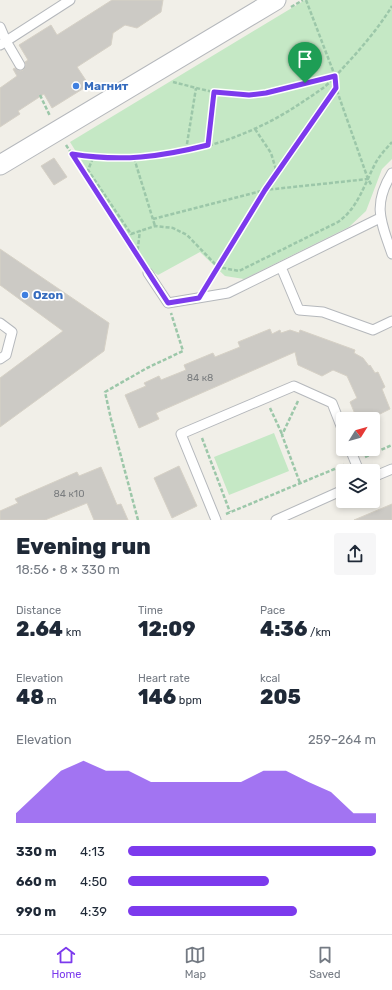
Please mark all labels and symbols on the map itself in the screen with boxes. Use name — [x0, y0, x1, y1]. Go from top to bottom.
pin — [288, 42, 322, 83]
place label: Магнит — [84, 79, 129, 93]
marker: Магнит — [71, 81, 81, 91]
place label: Ozon — [33, 288, 63, 302]
marker: Ozon — [20, 290, 30, 300]
house number: 84 к8 — [187, 372, 213, 384]
north arrow — [336, 412, 380, 456]
house number: 84 к10 — [53, 488, 85, 500]

